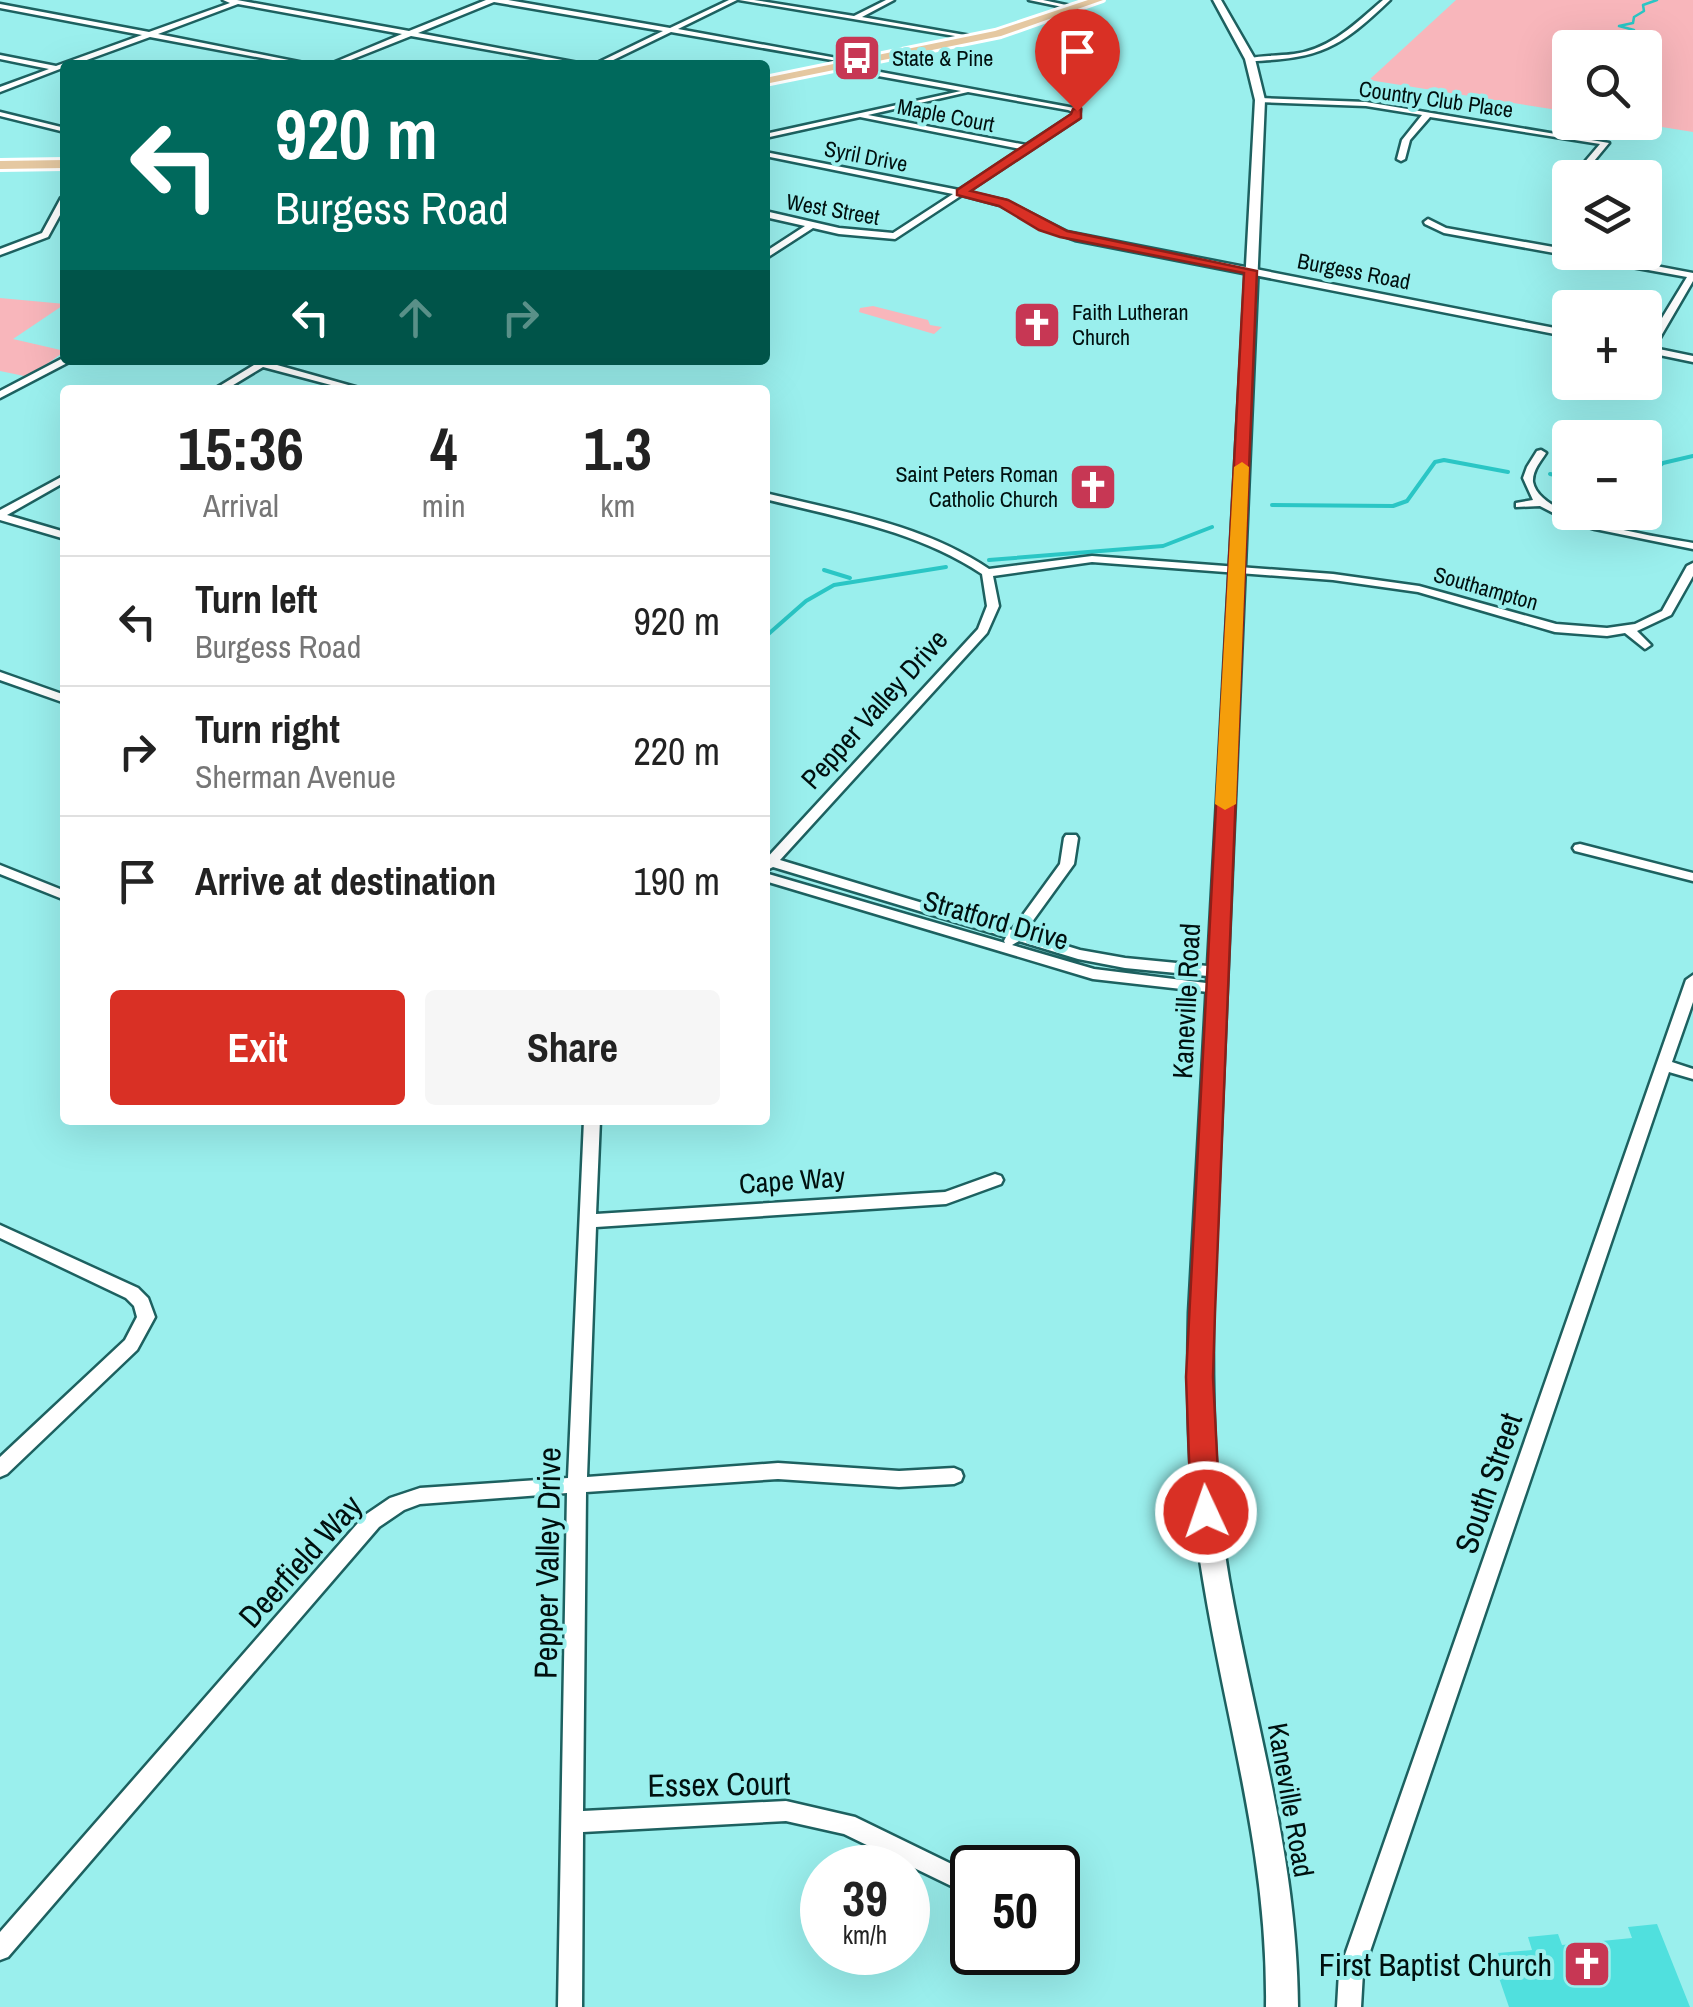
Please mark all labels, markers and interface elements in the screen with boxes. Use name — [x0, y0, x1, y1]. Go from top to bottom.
pin — [1035, 9, 1120, 112]
icon: arrive — [1050, 24, 1105, 79]
map controls — [1552, 30, 1662, 530]
button: search — [1552, 30, 1662, 140]
bus stop icon: State & Pine — [831, 32, 883, 84]
place label: State & Pine — [892, 43, 993, 73]
street label: Country Club Place — [1357, 73, 1515, 125]
text: 920 m — [275, 87, 438, 181]
street label: Maple Court — [895, 91, 997, 139]
icon: left — [110, 100, 240, 230]
street label: Syril Drive — [822, 133, 910, 179]
button: layers — [1552, 160, 1662, 270]
text: Burgess Road — [275, 177, 509, 238]
street label: West Street — [784, 186, 882, 232]
street label: Burgess Road — [1295, 245, 1413, 297]
icon: left — [283, 290, 338, 345]
icon: ahead — [388, 290, 443, 345]
icon: right — [493, 290, 548, 345]
button: + — [1552, 290, 1662, 400]
place label: Faith Lutheran Church — [1072, 297, 1188, 352]
church icon: Faith Lutheran Church — [1011, 299, 1063, 351]
text: 15:36 — [178, 408, 304, 489]
text: 4 — [430, 408, 457, 489]
text: 1.3 — [584, 408, 652, 489]
button: − — [1552, 420, 1662, 530]
place label: Saint Peters Roman Catholic Church — [896, 459, 1058, 514]
church icon: Saint Peters Roman Catholic Church — [1067, 461, 1119, 513]
text: Arrival — [203, 484, 279, 527]
text: min — [422, 484, 466, 527]
text: km — [600, 484, 635, 527]
street label: Southampton — [1430, 559, 1542, 617]
text: Turn left — [195, 574, 317, 625]
icon: left — [110, 594, 165, 649]
text: 920 m — [633, 596, 720, 647]
street label: Pepper Valley Drive — [792, 621, 956, 797]
text: Burgess Road — [195, 625, 361, 668]
text: Turn right — [195, 704, 340, 755]
icon: right — [110, 724, 165, 779]
text: 220 m — [633, 726, 720, 777]
text: Sherman Avenue — [195, 755, 396, 798]
icon: arrive — [110, 854, 165, 909]
text: Arrive at destination — [195, 856, 496, 907]
text: 190 m — [633, 856, 720, 907]
street label: Stratford Drive — [919, 881, 1073, 959]
street label: Kaneville Road — [1163, 922, 1209, 1080]
button: Exit — [110, 990, 405, 1105]
button: Share — [425, 990, 720, 1105]
street label: Cape Way — [738, 1157, 847, 1203]
street label: South Street — [1444, 1407, 1532, 1559]
street label: Pepper Valley Drive — [523, 1447, 571, 1679]
position arrow — [1154, 1460, 1258, 1564]
street label: Deerfield Way — [229, 1485, 371, 1637]
street label: Kaneville Road — [1259, 1720, 1323, 1880]
street label: Essex Court — [647, 1761, 791, 1807]
speed limit sign: 50 — [950, 1845, 1080, 1975]
text: 39 — [842, 1864, 888, 1932]
text: km/h — [843, 1918, 887, 1952]
church icon: First Baptist Church — [1561, 1938, 1613, 1990]
place label: First Baptist Church — [1319, 1943, 1552, 1986]

